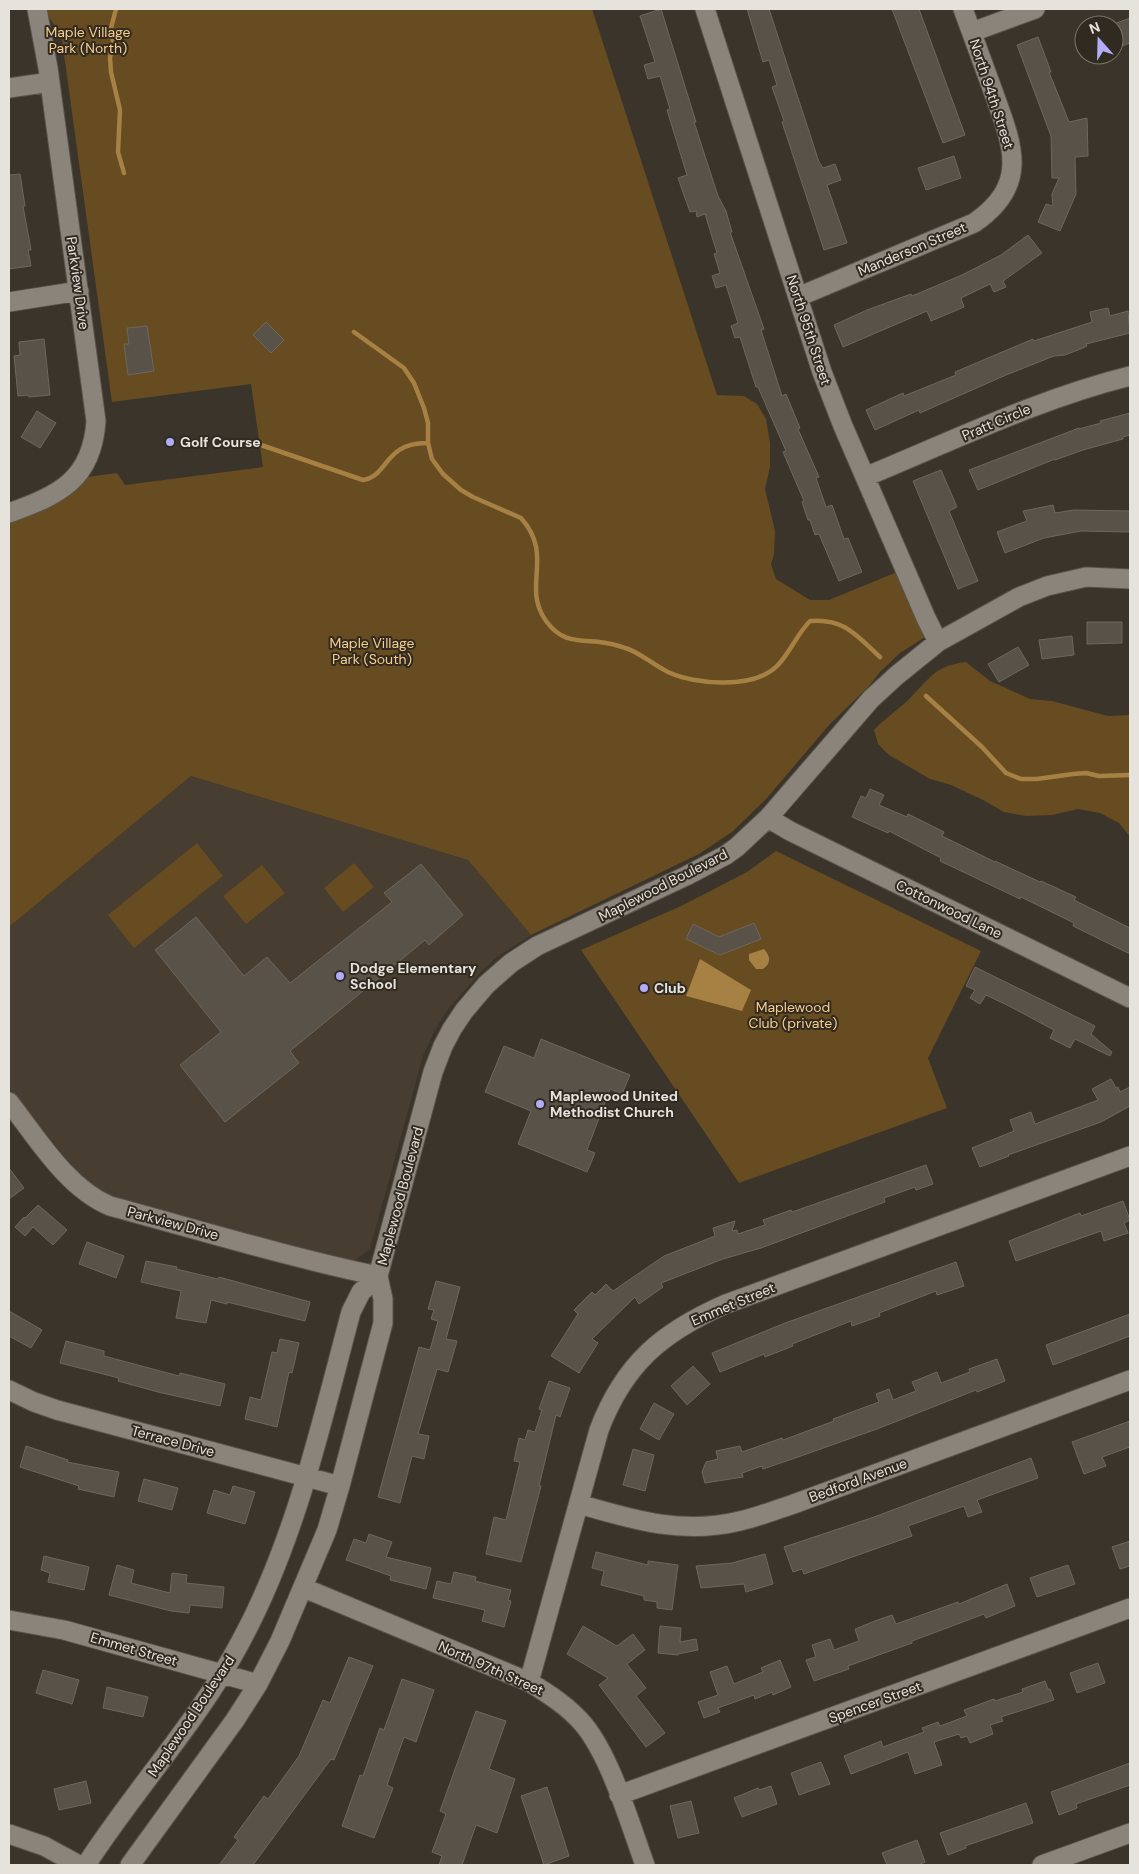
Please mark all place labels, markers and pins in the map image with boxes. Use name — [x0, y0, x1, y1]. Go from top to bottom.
place label: Golf Course — [180, 433, 261, 451]
marker: Golf Course — [164, 436, 176, 448]
place label: Dodge Elementary School — [350, 959, 477, 993]
marker: Dodge Elementary School — [334, 970, 346, 982]
place label: Club — [654, 979, 686, 997]
marker: Club — [638, 982, 650, 994]
place label: Maplewood United Methodist Church — [550, 1087, 678, 1121]
marker: Maplewood United Methodist Church — [534, 1098, 546, 1110]

